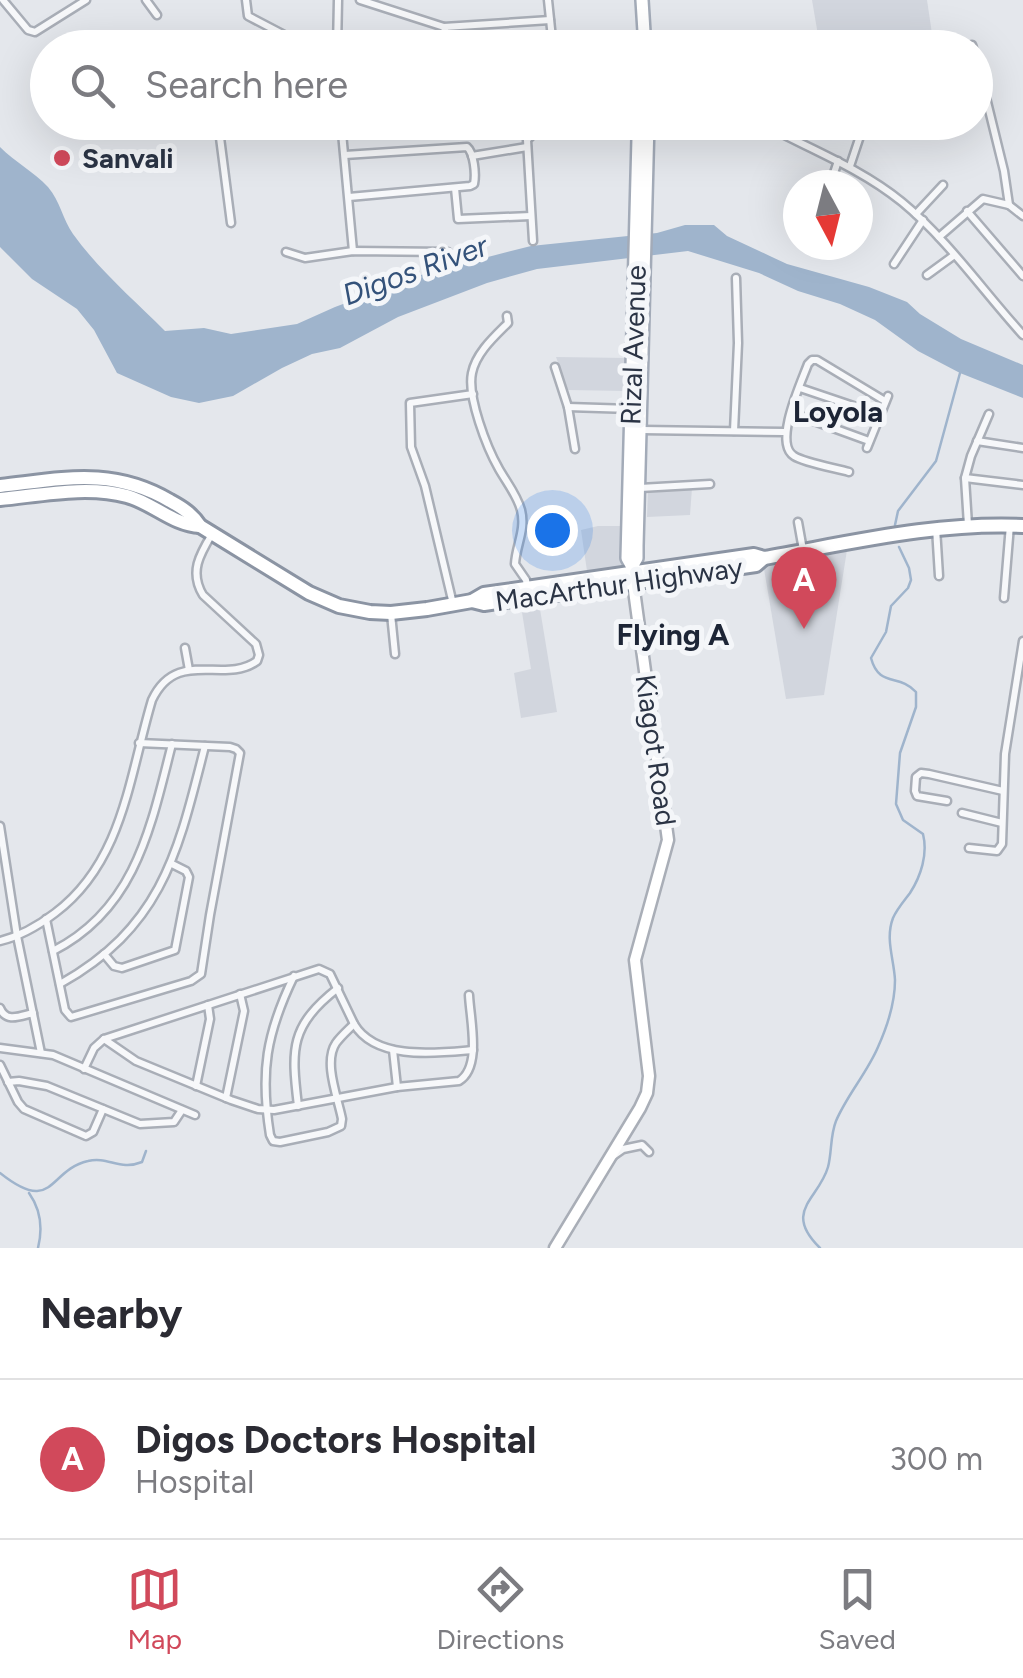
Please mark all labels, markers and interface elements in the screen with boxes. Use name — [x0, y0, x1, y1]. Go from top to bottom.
search box — [30, 30, 993, 140]
icon: search — [65, 58, 120, 113]
text: Search here — [145, 62, 348, 108]
place label: Sanvali — [82, 141, 174, 175]
marker: Sanvali — [51, 147, 73, 169]
north arrow — [783, 170, 873, 260]
water label: Digos River — [337, 226, 494, 313]
street label: Rizal Avenue — [613, 265, 653, 425]
district label: Loyola — [793, 393, 883, 430]
your location — [527, 505, 578, 556]
pin: A — [772, 546, 836, 629]
street label: MacArthur Highway — [493, 550, 745, 618]
district label: Flying A — [617, 616, 730, 653]
street label: Kiagot Road — [629, 672, 683, 828]
text: Nearby — [40, 1288, 182, 1339]
text: Digos Doctors Hospital — [135, 1417, 536, 1463]
text: A — [61, 1440, 84, 1478]
text: 300 m — [889, 1440, 983, 1478]
text: Hospital — [135, 1463, 254, 1501]
tab: Map — [127, 1562, 182, 1656]
tab: Directions — [437, 1562, 564, 1656]
tab: Saved — [819, 1562, 896, 1656]

